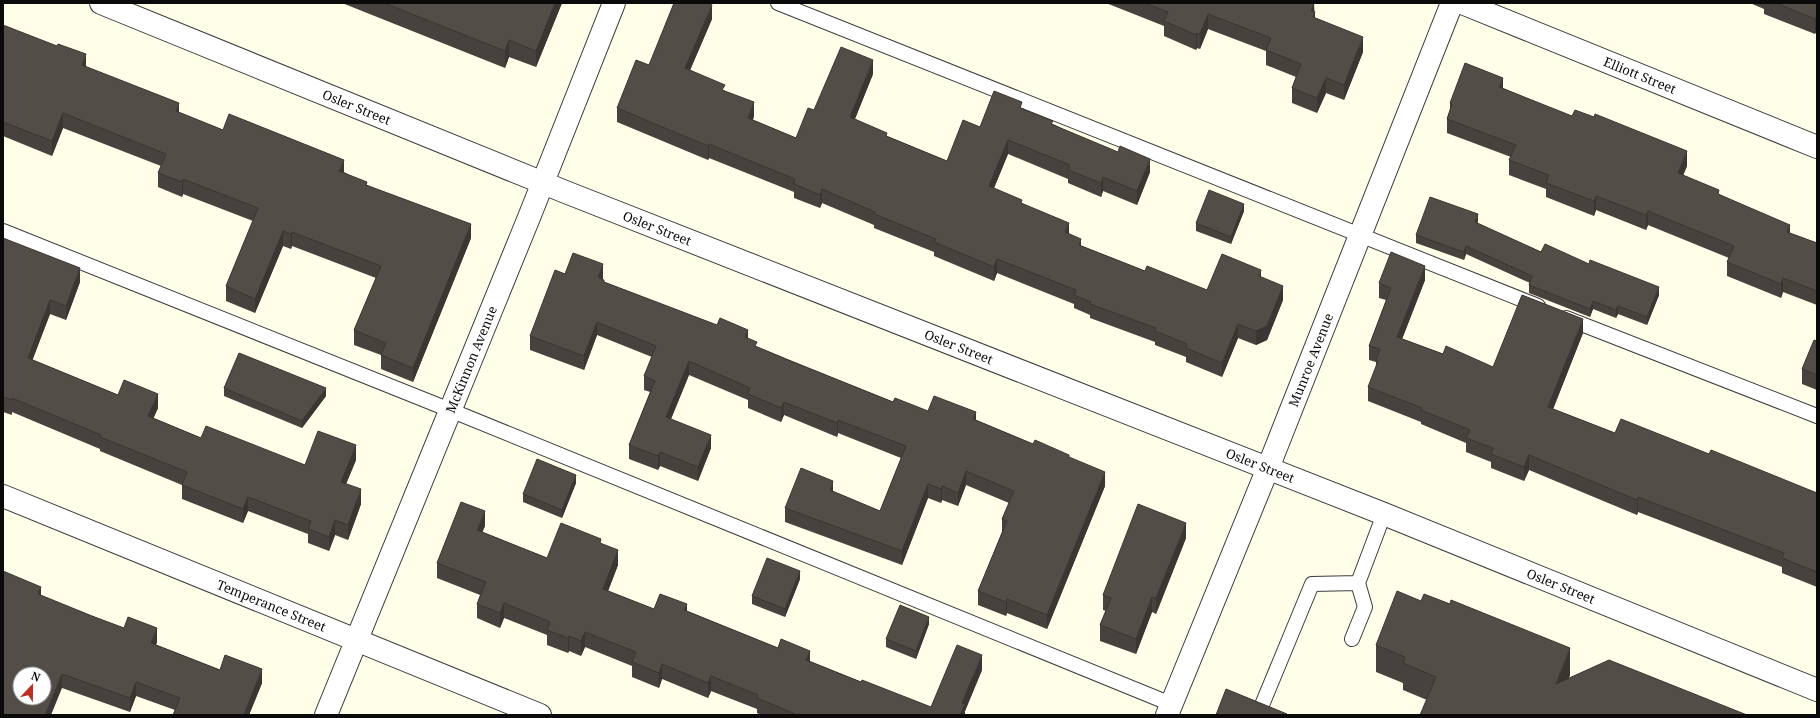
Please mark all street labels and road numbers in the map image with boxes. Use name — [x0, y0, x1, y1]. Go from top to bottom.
street label: Elliott Street — [1601, 52, 1679, 98]
street label: Osler Street — [320, 85, 394, 129]
street label: Osler Street — [620, 206, 695, 250]
street label: McKinnon Avenue — [441, 303, 501, 416]
street label: Munroe Avenue — [1284, 310, 1337, 410]
street label: Osler Street — [922, 325, 996, 368]
street label: Osler Street — [1223, 444, 1298, 487]
street label: Osler Street — [1524, 564, 1598, 608]
street label: Temperance Street — [214, 575, 329, 636]

